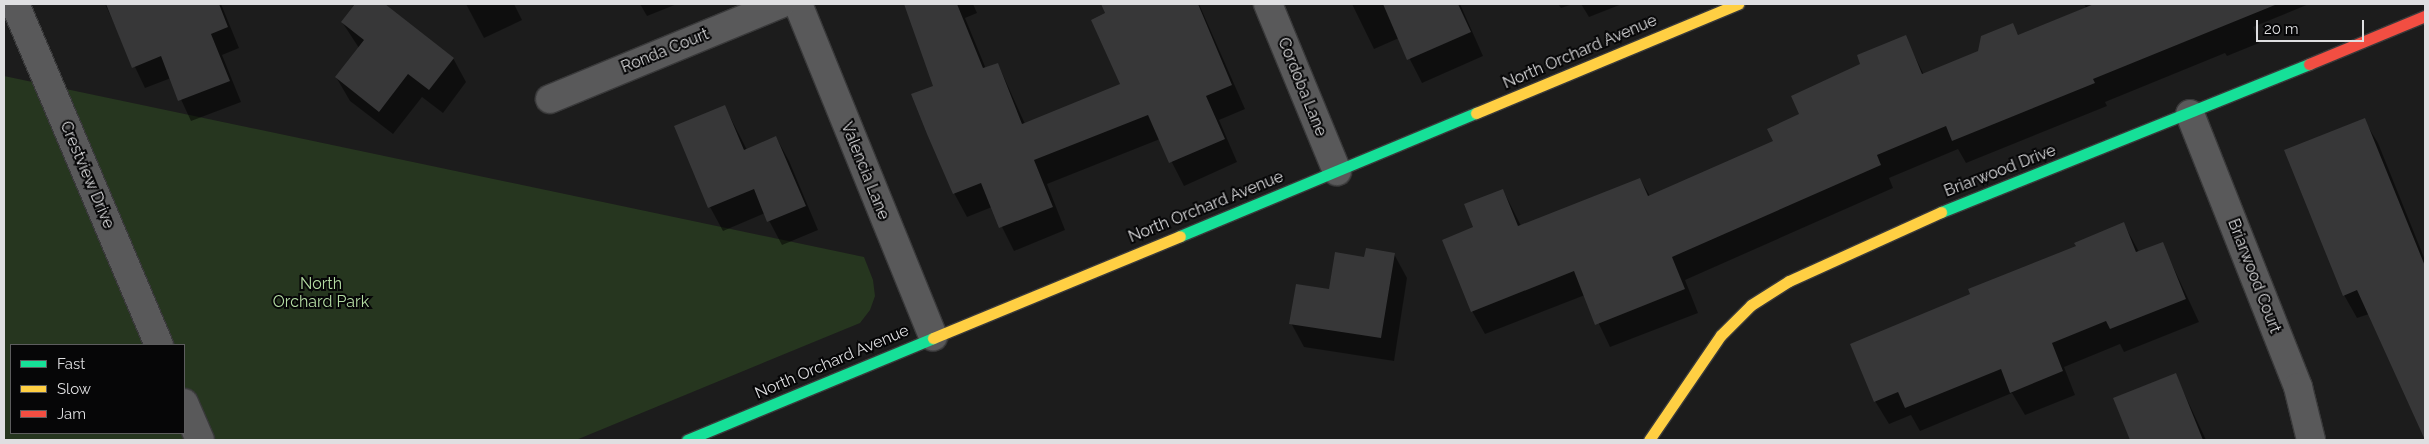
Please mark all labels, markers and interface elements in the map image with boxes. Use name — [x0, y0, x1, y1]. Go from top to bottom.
scale bar — [2259, 10, 2366, 42]
street label: North Orchard Avenue — [1500, 11, 1660, 93]
text: 20 m — [2264, 20, 2299, 38]
street label: Ronda Court — [618, 25, 712, 77]
street label: Cordoba Lane — [1273, 35, 1331, 139]
street label: Crestview Drive — [56, 118, 118, 232]
street label: Valencia Lane — [837, 119, 893, 223]
street label: Briarwood Drive — [1941, 141, 2059, 201]
street label: North Orchard Avenue — [1126, 167, 1286, 247]
street label: Briarwood Court — [2223, 216, 2285, 336]
park label: North Orchard Park — [273, 274, 369, 312]
street label: North Orchard Avenue — [752, 321, 912, 403]
legend — [10, 344, 185, 434]
text: Fast — [57, 355, 85, 373]
text: Slow — [57, 380, 91, 398]
text: Jam — [57, 405, 86, 423]

